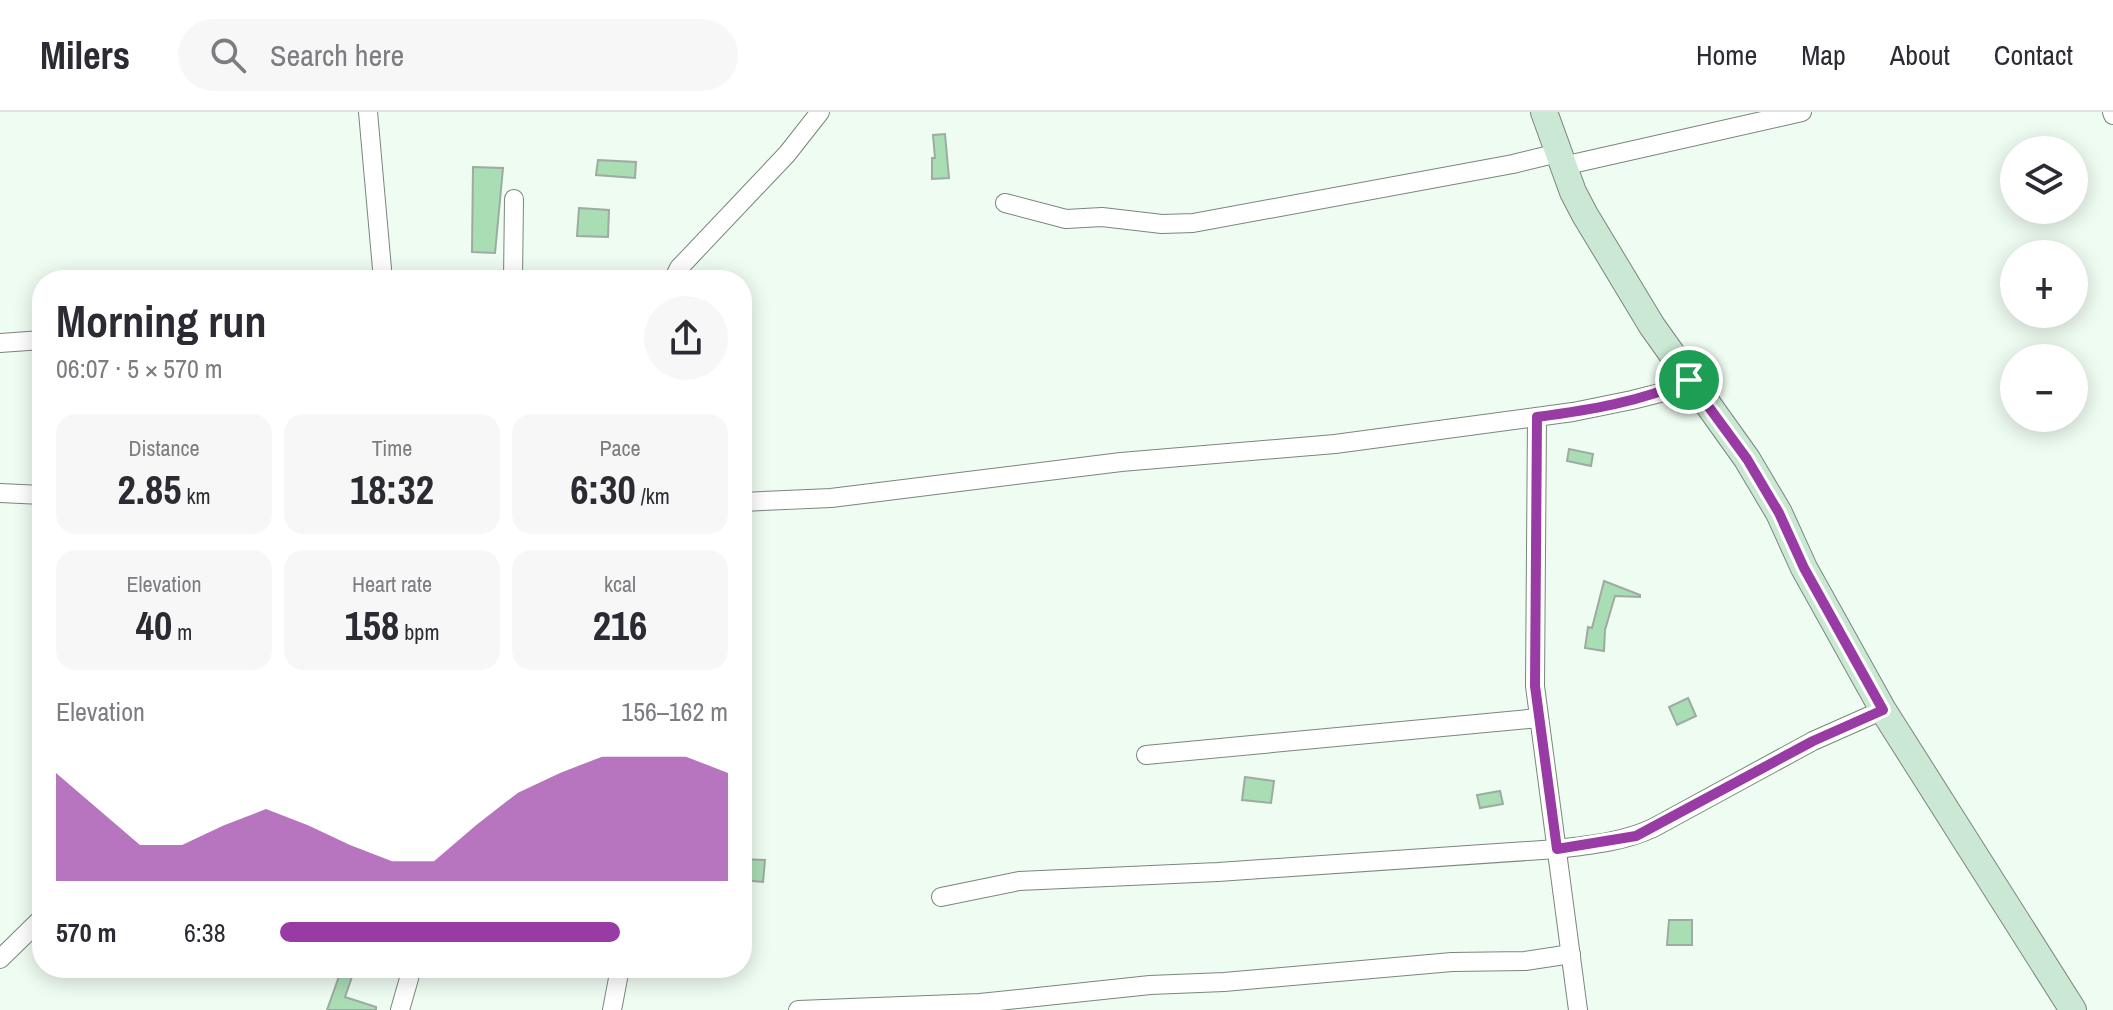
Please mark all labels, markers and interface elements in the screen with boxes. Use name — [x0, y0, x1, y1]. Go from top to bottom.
search box — [178, 19, 738, 91]
text: Milers — [40, 30, 130, 81]
icon: search — [206, 33, 250, 77]
text: Search here — [270, 35, 404, 75]
text: Home — [1696, 36, 1757, 74]
text: Map — [1801, 36, 1846, 74]
text: About — [1890, 36, 1950, 74]
text: Contact — [1994, 36, 2073, 74]
map controls — [2000, 136, 2088, 432]
button: layers — [2000, 136, 2088, 224]
button: + — [2000, 240, 2088, 328]
text: Morning run — [56, 291, 266, 351]
button: share — [644, 296, 728, 380]
button: − — [2000, 344, 2088, 432]
pin — [1655, 346, 1723, 414]
text: 06:07 · 5 × 570 m — [56, 351, 223, 386]
icon: arrive — [1667, 358, 1711, 402]
text: Distance — [128, 433, 200, 463]
text: Time — [372, 433, 412, 463]
text: Pace — [599, 433, 641, 463]
text: 2.85 — [118, 463, 181, 516]
text: 18:32 — [350, 463, 434, 516]
text: 6:30 — [570, 463, 636, 516]
text: km — [181, 481, 210, 511]
text: /km — [636, 481, 670, 511]
text: Elevation — [126, 569, 202, 599]
text: Heart rate — [352, 569, 432, 599]
text: kcal — [604, 569, 636, 599]
text: 40 — [136, 599, 172, 652]
text: 158 — [345, 599, 399, 652]
text: 216 — [593, 599, 647, 652]
text: m — [172, 617, 192, 647]
text: bpm — [399, 617, 439, 647]
text: Elevation — [56, 694, 145, 729]
text: 156–162 m — [621, 694, 728, 729]
text: 570 m — [56, 915, 116, 950]
text: 6:38 — [184, 915, 226, 950]

